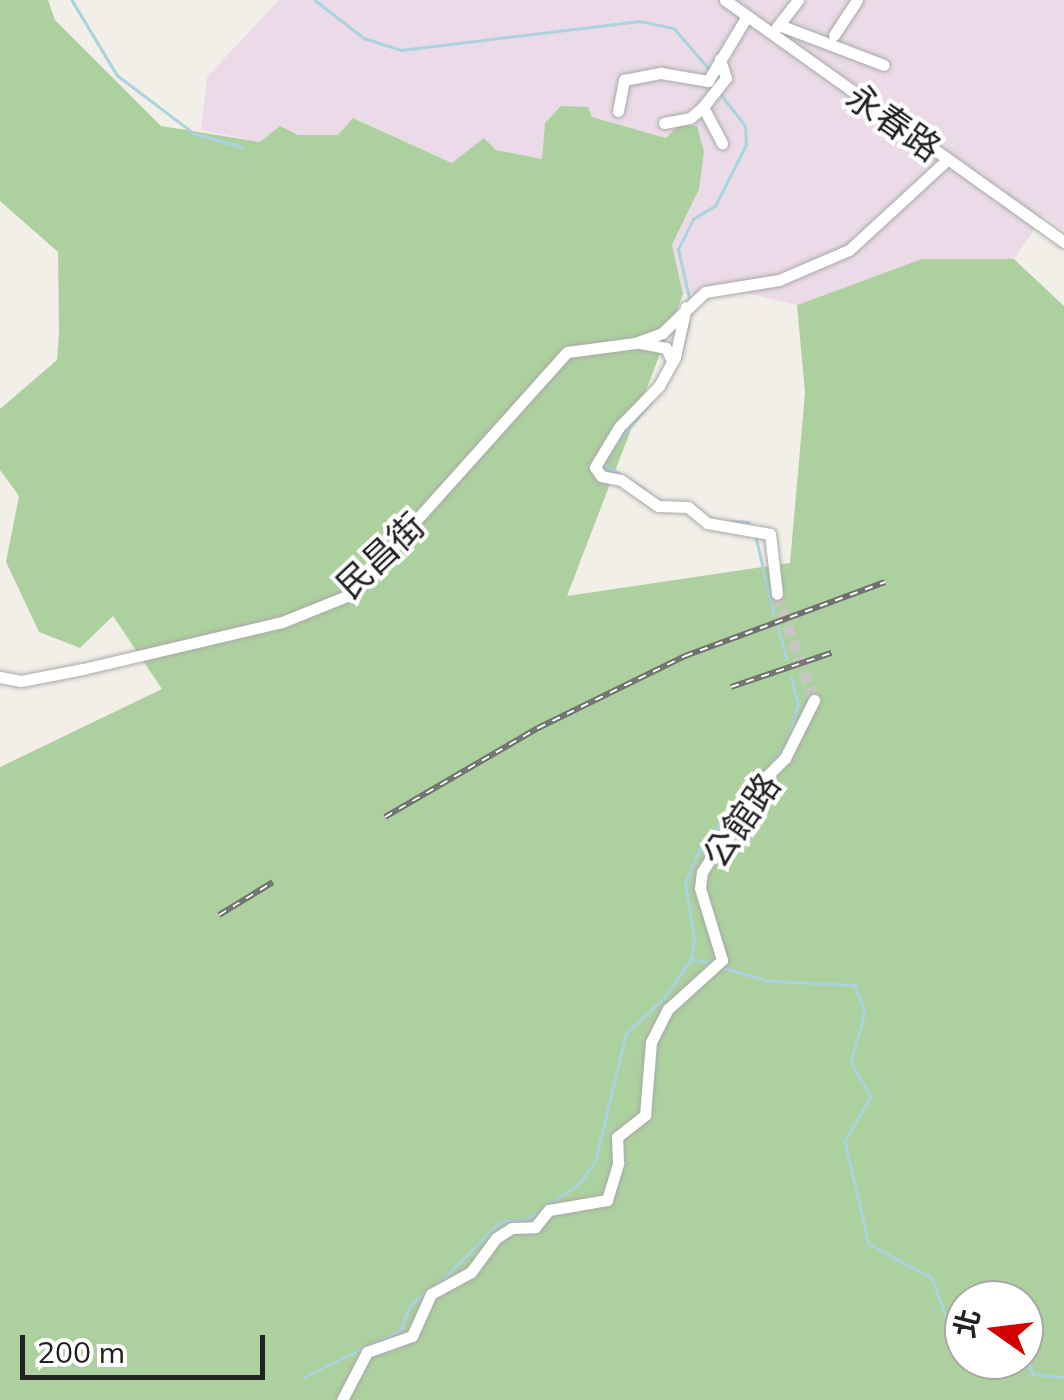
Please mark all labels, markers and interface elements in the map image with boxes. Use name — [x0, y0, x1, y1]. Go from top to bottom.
street label: 永春路 — [839, 75, 949, 169]
street label: 民昌街 — [327, 504, 433, 606]
street label: 公館路 — [694, 765, 788, 875]
north arrow — [944, 1280, 1044, 1380]
text: 北 — [946, 1305, 987, 1341]
scale bar — [25, 1315, 270, 1377]
text: 200 m — [37, 1333, 125, 1371]

